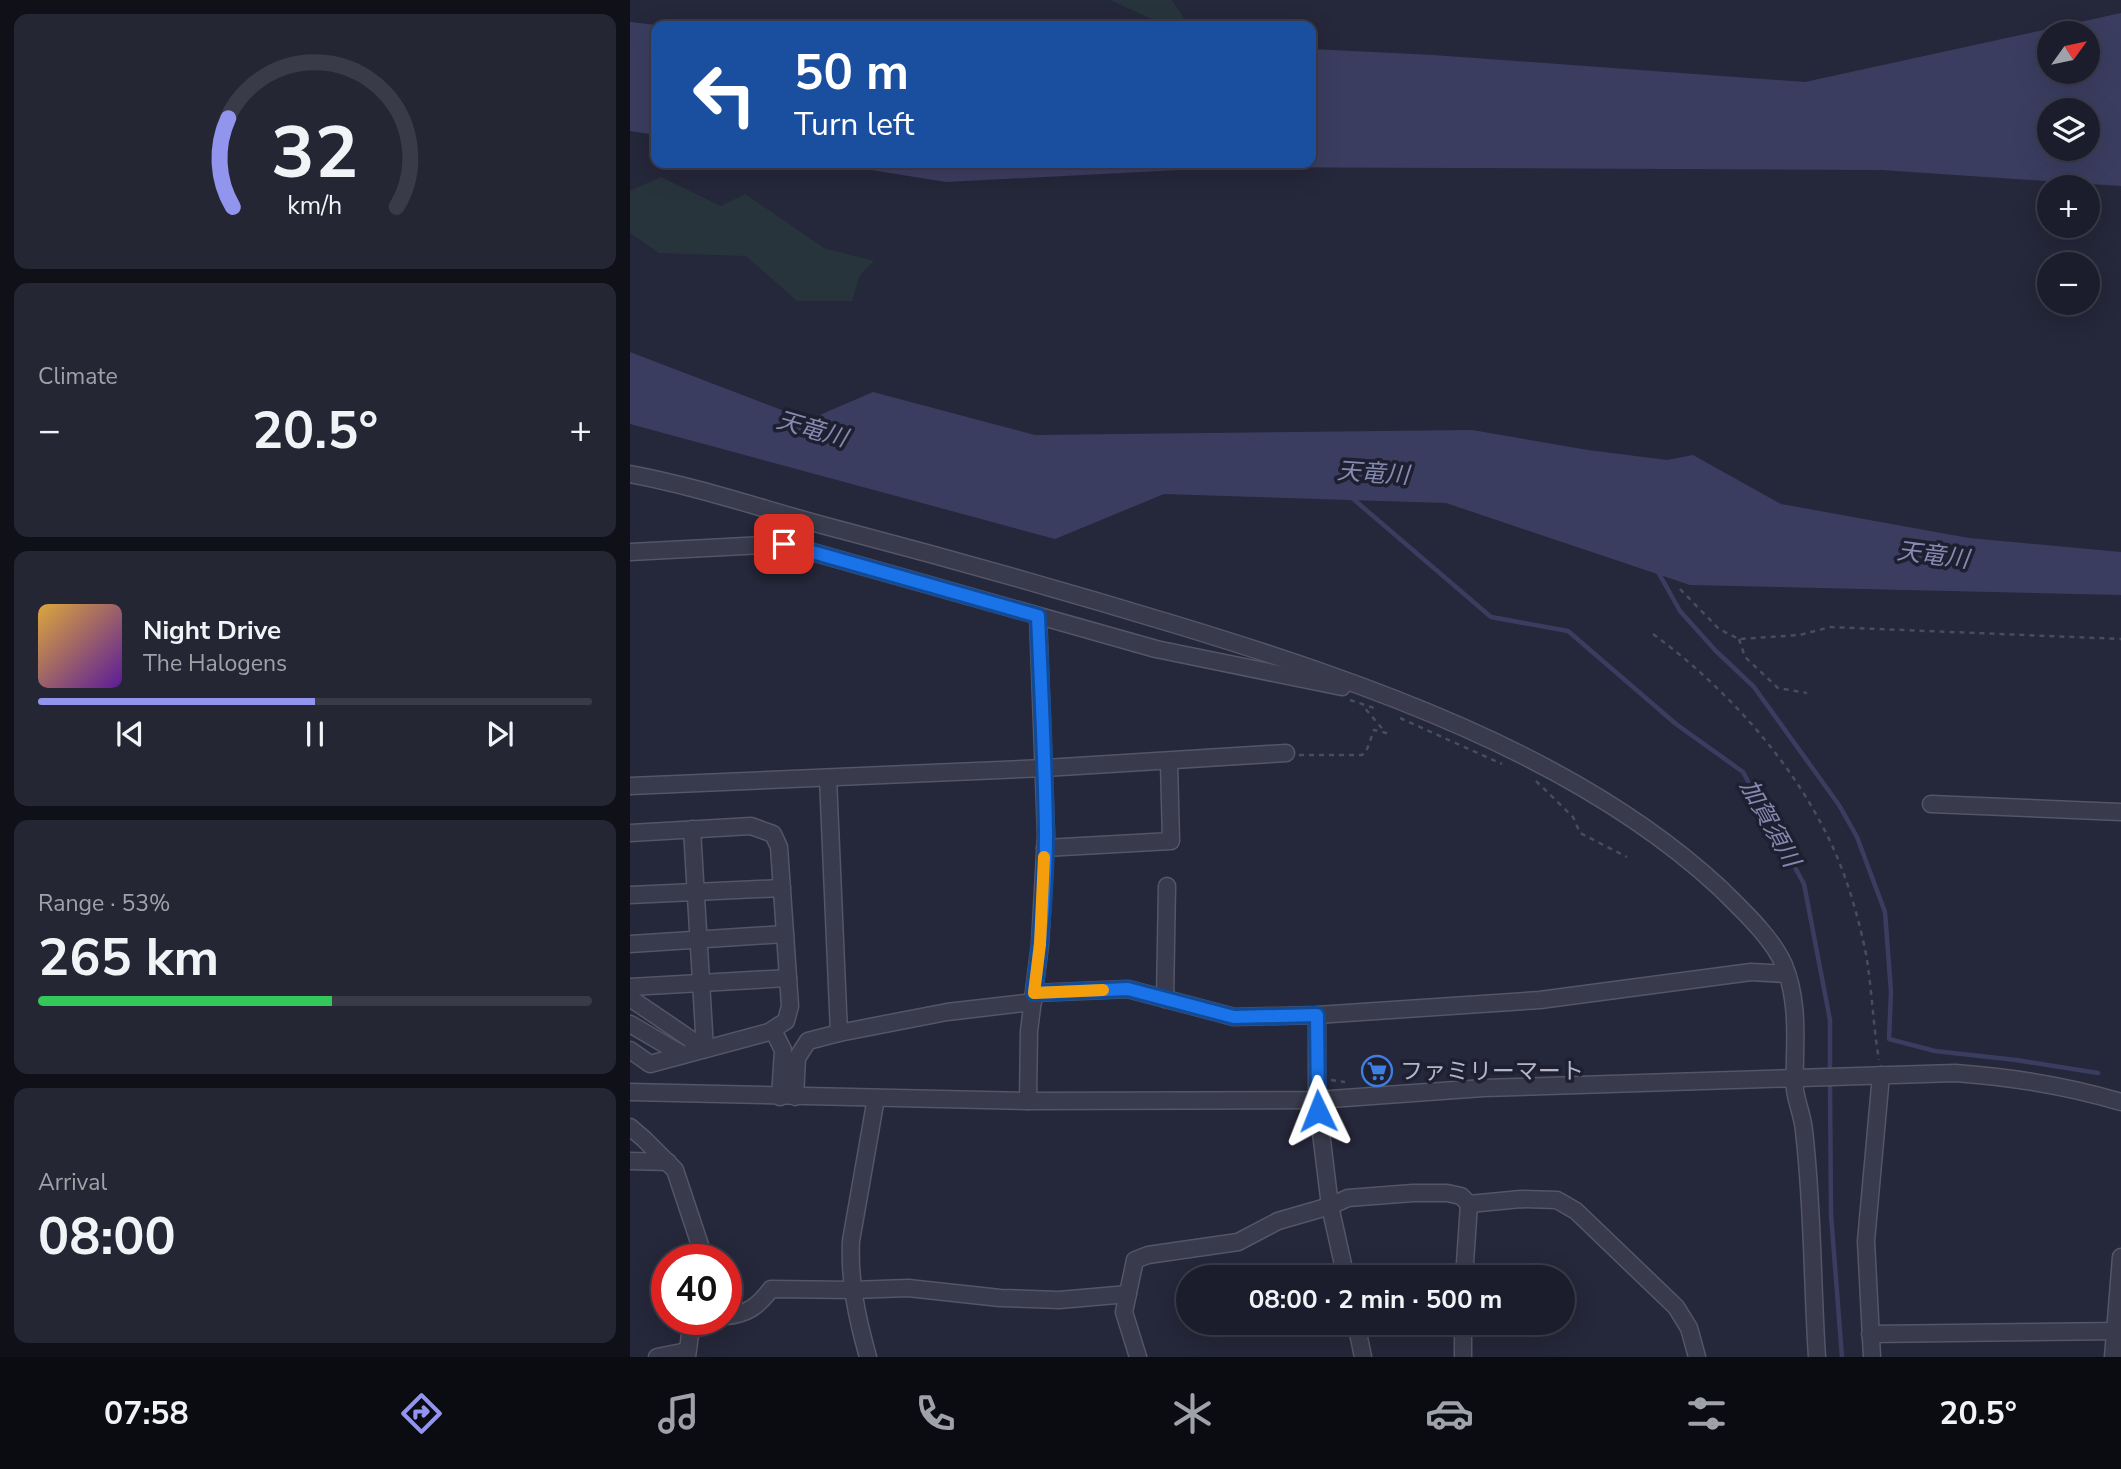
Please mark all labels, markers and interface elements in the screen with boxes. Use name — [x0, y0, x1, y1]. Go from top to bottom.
north arrow — [2037, 21, 2100, 84]
map controls — [2037, 21, 2100, 315]
text: 50 m — [794, 39, 909, 106]
icon: left — [679, 49, 770, 140]
button: layers — [2037, 98, 2100, 161]
text: Turn left — [794, 103, 914, 146]
text: 32 — [271, 104, 359, 204]
button: + — [2037, 175, 2100, 238]
text: km/h — [287, 189, 343, 223]
button: − — [2037, 252, 2100, 315]
text: Climate — [38, 361, 118, 392]
text: 20.5° — [252, 395, 378, 466]
water label: 天竜川 — [773, 404, 854, 455]
text: − — [38, 405, 61, 456]
text: + — [569, 405, 592, 456]
water label: 天竜川 — [1336, 455, 1413, 492]
pin — [754, 514, 814, 574]
icon: arrive — [765, 525, 803, 563]
water label: 天竜川 — [1895, 535, 1974, 576]
text: Night Drive — [143, 613, 281, 648]
text: The Halogens — [143, 648, 287, 679]
icon: previous — [111, 715, 149, 753]
icon: pause — [296, 715, 334, 753]
icon: next — [481, 715, 519, 753]
water label: 加賀須川 — [1733, 773, 1809, 875]
text: Range · 53% — [38, 888, 170, 919]
text: 265 km — [38, 922, 219, 993]
supermarket icon: ファミリーマート — [1360, 1054, 1394, 1088]
place label: ファミリーマート — [1400, 1056, 1584, 1087]
position arrow — [1281, 1074, 1355, 1148]
text: Arrival — [38, 1167, 107, 1198]
text: 08:00 — [38, 1201, 176, 1272]
speed limit sign: 40 — [651, 1244, 742, 1335]
text: 08:00 · 2 min · 500 m — [1249, 1282, 1502, 1317]
icon: directions — [397, 1389, 446, 1438]
icon: music — [654, 1389, 703, 1438]
icon: phone — [911, 1389, 960, 1438]
icon: climate — [1168, 1389, 1217, 1438]
icon: car — [1425, 1389, 1474, 1438]
icon: filters — [1682, 1389, 1731, 1438]
text: 07:58 — [104, 1392, 189, 1435]
text: 20.5° — [1939, 1392, 2017, 1435]

